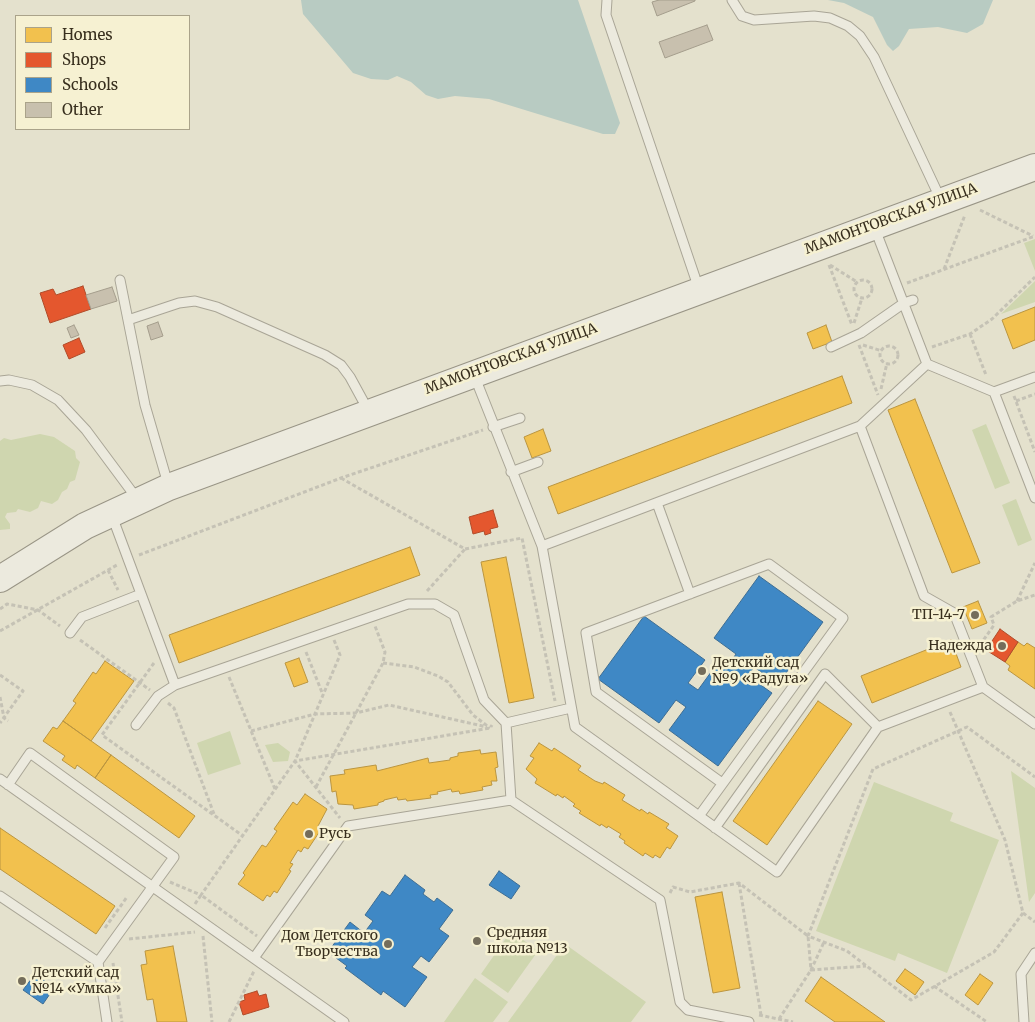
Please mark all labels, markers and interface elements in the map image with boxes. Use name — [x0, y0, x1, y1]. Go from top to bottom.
legend — [15, 15, 190, 130]
text: Homes — [62, 25, 113, 44]
text: Shops — [62, 50, 106, 69]
text: Schools — [62, 75, 118, 94]
text: Other — [62, 100, 103, 119]
street label: МАМОНТОВСКАЯ УЛИЦА — [802, 180, 980, 258]
street label: МАМОНТОВСКАЯ УЛИЦА — [422, 320, 600, 398]
place label: ТП-14-7 — [912, 607, 965, 623]
marker: ТП-14-7 — [969, 609, 981, 621]
place label: Надежда — [928, 638, 992, 654]
marker: Надежда — [996, 640, 1008, 652]
place label: Детский сад №9 «Радуга» — [712, 655, 808, 688]
marker: Детский сад №9 «Радуга» — [696, 665, 708, 677]
place label: Русь — [319, 826, 351, 842]
marker: Русь — [303, 828, 315, 840]
place label: Средняя школа №13 — [487, 925, 568, 958]
place label: Дом Детского Творчества — [281, 928, 378, 960]
marker: Средняя школа №13 — [471, 935, 483, 947]
marker: Дом Детского Творчества — [382, 938, 394, 950]
place label: Детский сад №14 «Умка» — [32, 965, 121, 998]
marker: Детский сад №14 «Умка» — [16, 975, 28, 987]

